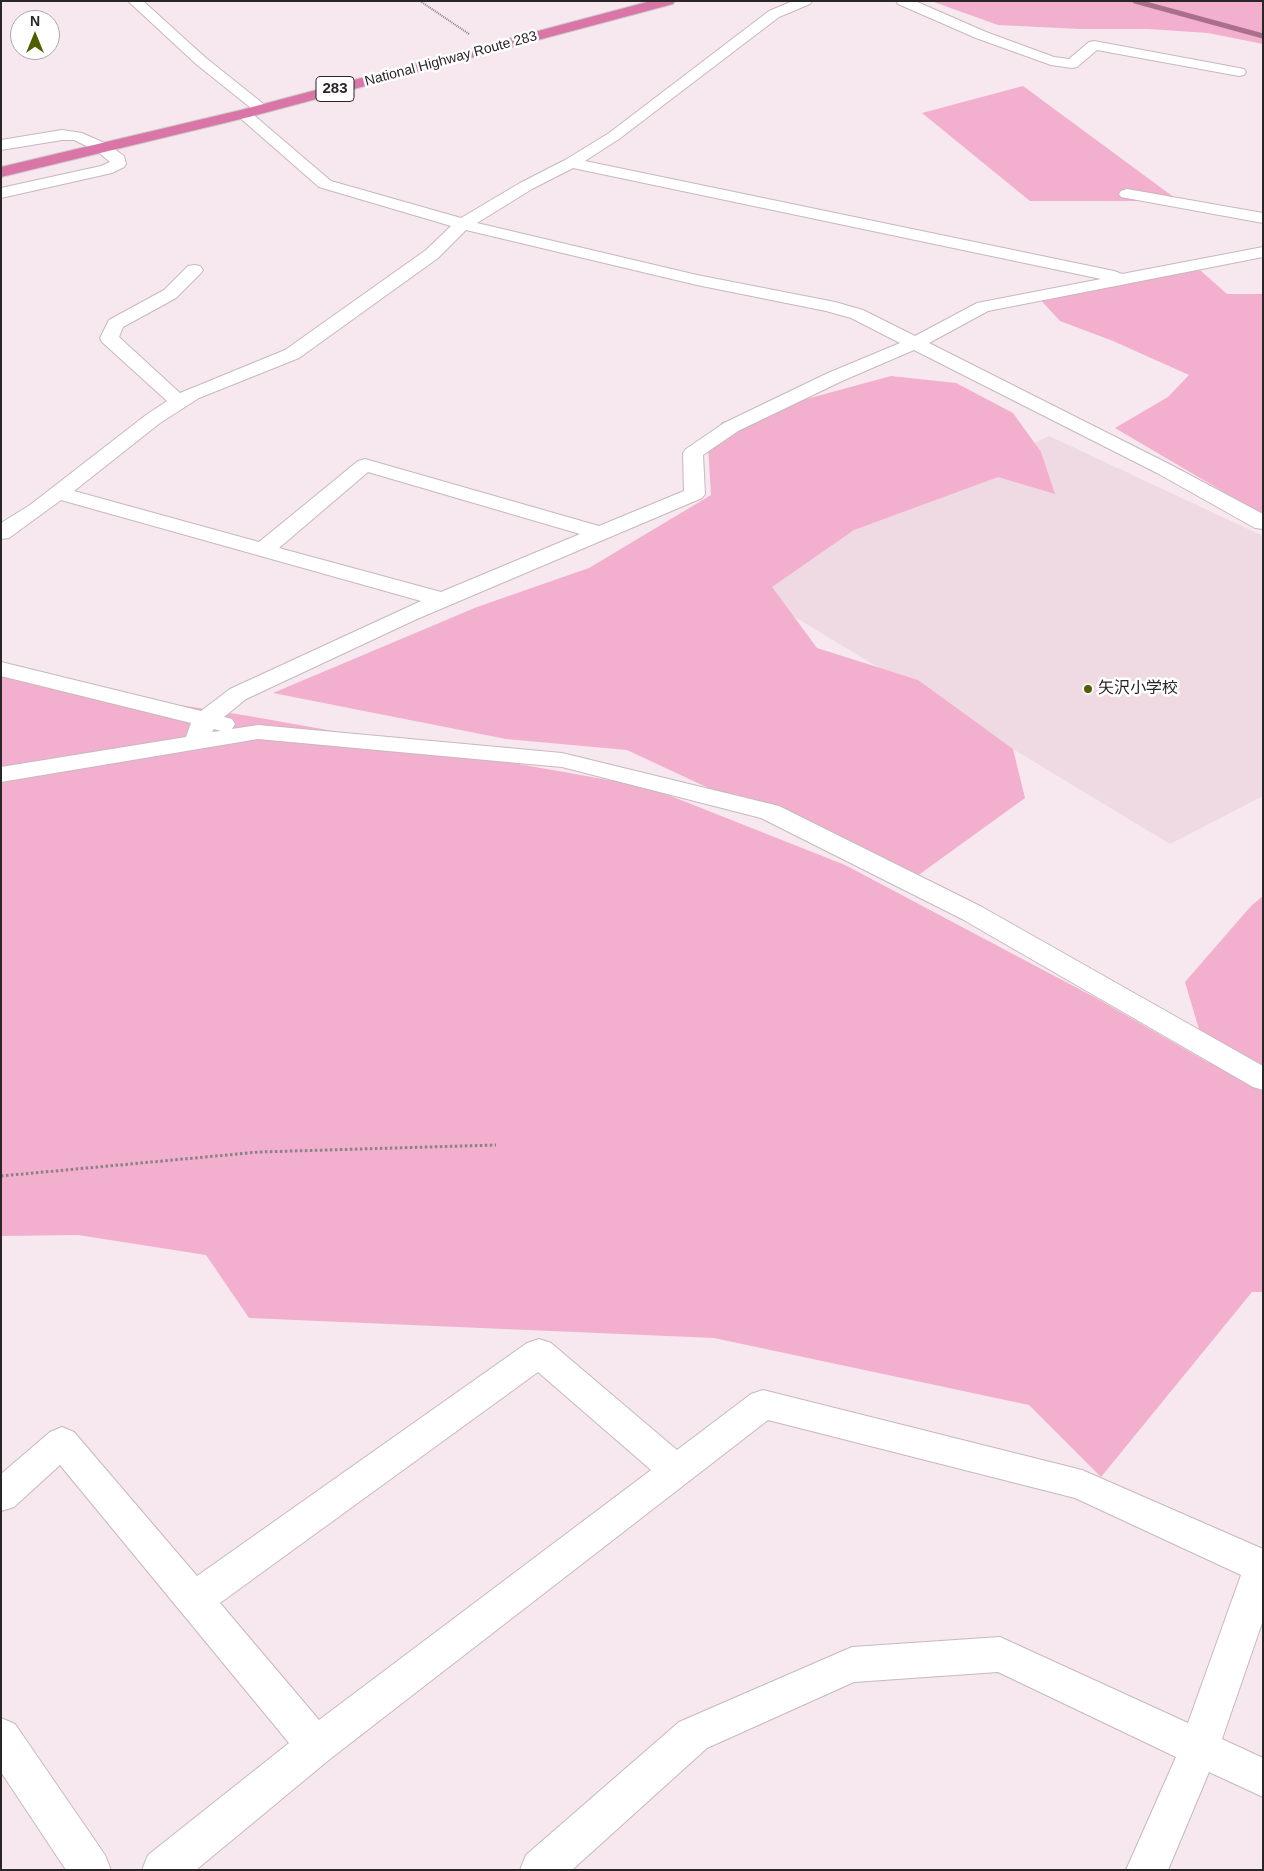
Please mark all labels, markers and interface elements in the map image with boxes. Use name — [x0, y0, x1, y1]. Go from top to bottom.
north arrow — [10, 10, 60, 60]
text: N — [30, 13, 40, 29]
street label: National Highway Route 283 — [363, 28, 539, 90]
road number: 283 — [316, 76, 354, 102]
place label: 矢沢小学校 — [1098, 679, 1178, 699]
marker: 矢沢小学校 — [1082, 683, 1094, 695]

